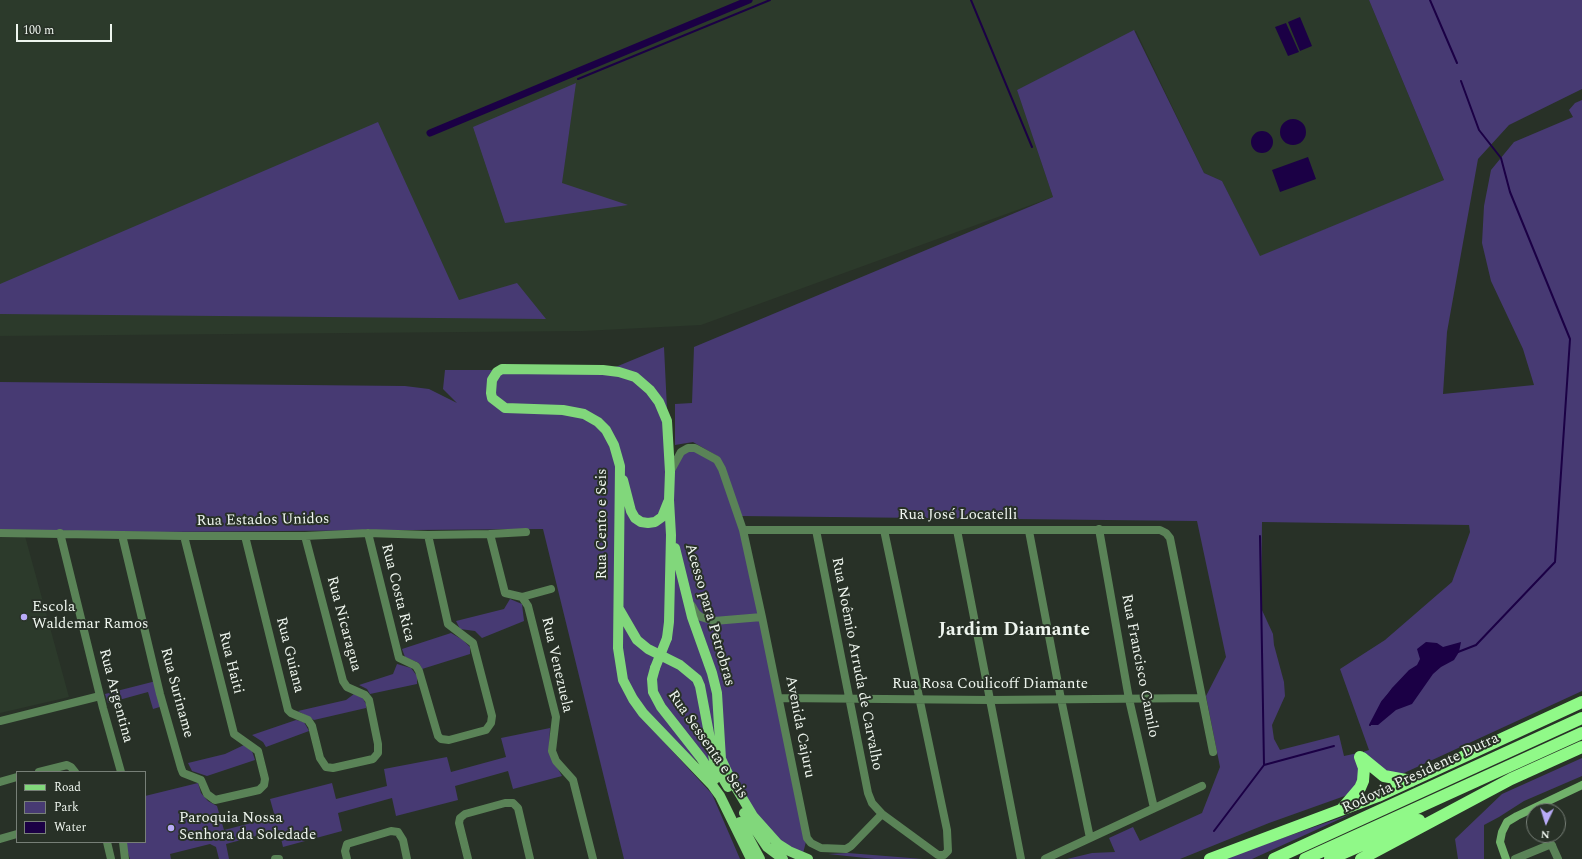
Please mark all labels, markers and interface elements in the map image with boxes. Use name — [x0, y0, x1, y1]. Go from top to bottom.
scale bar — [18, 16, 114, 42]
text: 100 m — [23, 21, 54, 40]
street label: Rua Cento e Seis — [594, 468, 612, 580]
street label: Rua José Locatelli — [899, 507, 1017, 525]
street label: Rua Estados Unidos — [196, 511, 330, 531]
street label: Rua Costa Rica — [376, 542, 418, 644]
street label: Acesso para Petrobras — [680, 542, 738, 688]
street label: Rua Noêmio Arruda de Carvalho — [827, 556, 885, 772]
street label: Rua Nicaragua — [322, 574, 364, 674]
street label: Rua Francisco Camilo — [1116, 593, 1162, 739]
place label: Escola Waldemar Ramos — [32, 599, 148, 634]
marker: Escola Waldemar Ramos — [19, 612, 29, 622]
street label: Rua Guiana — [271, 615, 307, 695]
street label: Rua Venezuela — [536, 615, 576, 715]
district label: Jardim Diamante — [938, 620, 1090, 642]
street label: Rua Haiti — [214, 630, 246, 696]
street label: Rua Suriname — [155, 646, 197, 740]
street label: Rua Argentina — [94, 647, 136, 745]
street label: Avenida Cajuru — [780, 674, 818, 780]
street label: Rua Rosa Coulicoff Diamante — [892, 676, 1088, 694]
street label: Rua Sessenta e Seis — [663, 687, 751, 803]
street label: Rodovia Presidente Dutra — [1340, 730, 1502, 818]
legend — [16, 771, 146, 843]
text: Road — [54, 778, 81, 797]
text: Park — [54, 798, 79, 817]
north arrow — [1526, 803, 1566, 843]
place label: Paroquia Nossa Senhora da Soledade — [179, 810, 316, 845]
text: Water — [54, 818, 86, 837]
marker: Paroquia Nossa Senhora da Soledade — [166, 823, 176, 833]
text: N — [1540, 826, 1550, 843]

